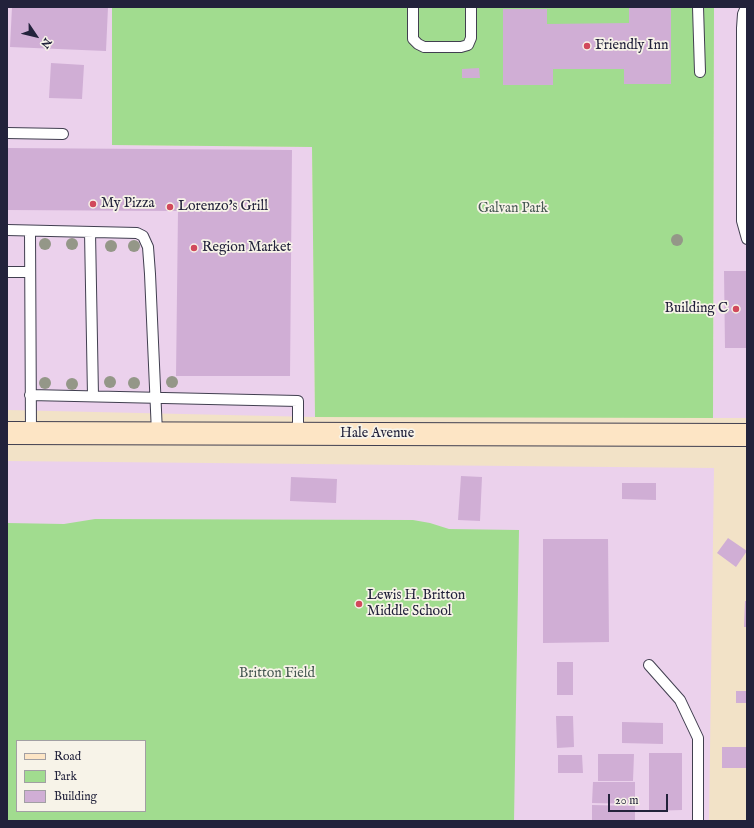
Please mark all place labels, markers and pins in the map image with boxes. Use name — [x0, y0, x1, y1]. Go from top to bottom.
place label: Friendly Inn — [595, 38, 668, 54]
marker: Friendly Inn — [582, 41, 592, 51]
place label: My Pizza — [101, 196, 155, 212]
marker: My Pizza — [88, 199, 98, 209]
place label: Lorenzo's Grill — [178, 199, 268, 215]
marker: Lorenzo's Grill — [165, 202, 175, 212]
place label: Region Market — [202, 240, 291, 256]
marker: Region Market — [189, 243, 199, 253]
place label: Building C — [665, 301, 728, 317]
marker: Building C — [731, 304, 741, 314]
place label: Lewis H. Britton Middle School — [367, 588, 465, 620]
marker: Lewis H. Britton Middle School — [354, 599, 364, 609]

